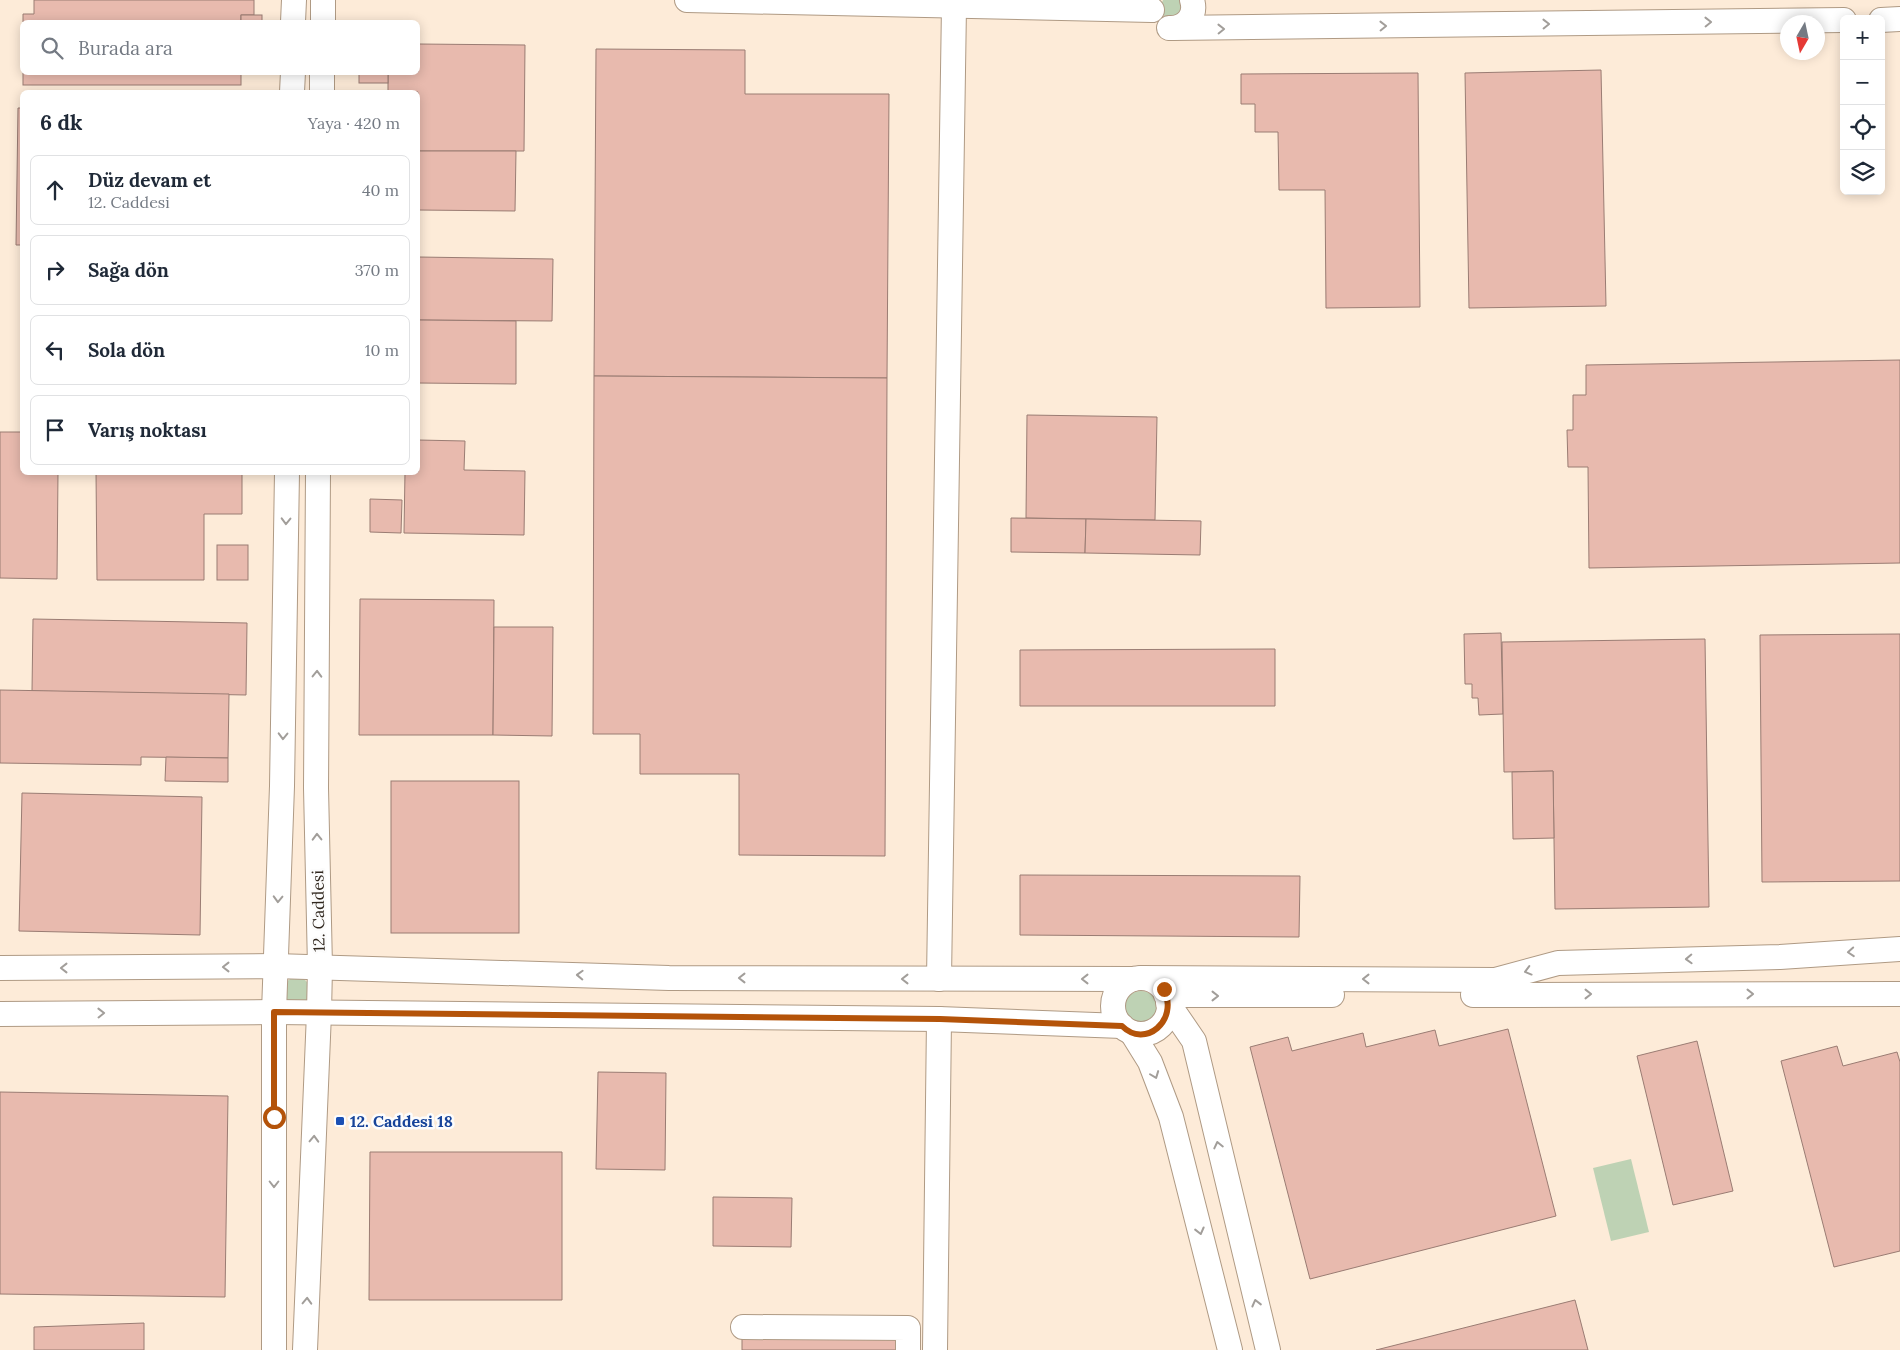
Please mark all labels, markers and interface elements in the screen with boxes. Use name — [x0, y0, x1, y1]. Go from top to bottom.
north arrow — [1780, 15, 1825, 60]
map controls — [1840, 15, 1885, 195]
button: + — [1840, 15, 1885, 60]
one-way arrow — [1704, 17, 1712, 27]
one-way arrow — [1542, 19, 1550, 29]
search box — [20, 20, 420, 75]
one-way arrow — [1379, 21, 1387, 32]
one-way arrow — [1217, 24, 1225, 34]
icon: search — [38, 34, 66, 62]
text: Burada ara — [78, 36, 173, 60]
button: − — [1840, 60, 1885, 105]
button: locate — [1840, 105, 1885, 150]
text: 6 dk — [40, 109, 83, 136]
text: Yaya · 420 m — [308, 113, 400, 133]
button: layers — [1840, 150, 1885, 195]
text: Düz devam et — [88, 168, 211, 192]
icon: ahead — [41, 176, 69, 204]
text: 40 m — [362, 180, 399, 200]
text: 12. Caddesi — [88, 192, 170, 212]
icon: right — [41, 256, 69, 284]
text: Sağa dön — [88, 258, 169, 282]
text: 370 m — [355, 260, 399, 280]
icon: left — [41, 336, 69, 364]
text: Sola dön — [88, 338, 165, 362]
text: 10 m — [365, 340, 399, 360]
icon: arrive — [41, 416, 69, 444]
text: Varış noktası — [88, 418, 207, 442]
one-way arrow — [281, 518, 291, 525]
one-way arrow — [311, 670, 322, 678]
one-way arrow — [278, 732, 288, 740]
one-way arrow — [311, 832, 322, 840]
street label: 12. Caddesi — [307, 870, 329, 952]
one-way arrow — [272, 895, 283, 903]
one-way arrow — [1847, 947, 1855, 958]
one-way arrow — [1685, 954, 1693, 965]
one-way arrow — [59, 962, 67, 973]
one-way arrow — [222, 962, 230, 972]
one-way arrow — [1524, 966, 1532, 976]
one-way arrow — [575, 970, 583, 980]
one-way arrow — [738, 973, 746, 983]
one-way arrow — [900, 974, 908, 984]
one-way arrow — [1080, 974, 1088, 984]
one-way arrow — [1362, 974, 1370, 984]
route end — [1153, 978, 1176, 1001]
one-way arrow — [1584, 989, 1592, 999]
one-way arrow — [1746, 989, 1754, 999]
one-way arrow — [1212, 991, 1219, 1001]
one-way arrow — [98, 1008, 105, 1018]
one-way arrow — [1149, 1071, 1159, 1079]
route start — [263, 1106, 286, 1129]
place label: 12. Caddesi 18 — [350, 1111, 453, 1131]
marker: 12. Caddesi 18 — [334, 1115, 346, 1127]
one-way arrow — [309, 1135, 319, 1142]
one-way arrow — [1213, 1140, 1224, 1149]
one-way arrow — [269, 1180, 279, 1188]
one-way arrow — [1194, 1227, 1205, 1236]
one-way arrow — [302, 1297, 313, 1305]
one-way arrow — [1251, 1298, 1262, 1307]

